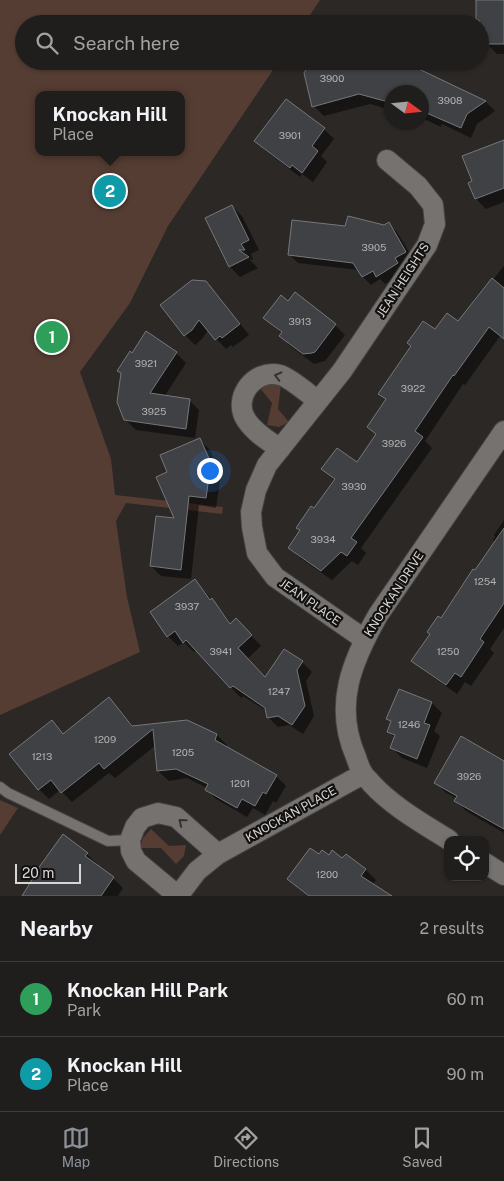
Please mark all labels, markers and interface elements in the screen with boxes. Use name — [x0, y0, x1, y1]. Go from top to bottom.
search box — [15, 15, 489, 70]
icon: search — [33, 29, 61, 57]
text: Search here — [73, 32, 180, 54]
house number: 3900 — [320, 72, 344, 84]
north arrow — [384, 85, 429, 130]
popup — [35, 91, 185, 156]
house number: 3908 — [438, 94, 462, 106]
text: Knockan Hill — [52, 103, 168, 125]
text: Place — [52, 125, 94, 144]
house number: 3901 — [279, 129, 301, 141]
pin: 2 — [94, 172, 126, 210]
street label: JEAN HEIGHTS — [374, 240, 432, 320]
house number: 3905 — [362, 241, 386, 253]
house number: 3913 — [289, 315, 311, 327]
pin: 1 — [36, 318, 68, 356]
house number: 3921 — [135, 357, 157, 369]
one-way arrow — [273, 371, 282, 382]
house number: 3922 — [401, 382, 425, 394]
house number: 3925 — [142, 405, 166, 417]
house number: 3926 — [382, 437, 406, 449]
your location — [197, 458, 223, 484]
house number: 3930 — [342, 480, 366, 492]
house number: 3934 — [311, 533, 335, 545]
street label: KNOCKAN DRIVE — [361, 549, 427, 639]
house number: 1254 — [474, 575, 496, 587]
street label: JEAN PLACE — [277, 576, 343, 628]
house number: 3937 — [175, 600, 199, 612]
house number: 3941 — [210, 645, 232, 657]
house number: 1250 — [437, 645, 459, 657]
house number: 1247 — [268, 685, 290, 697]
house number: 1246 — [398, 718, 420, 730]
house number: 1209 — [94, 733, 116, 745]
house number: 1205 — [172, 746, 194, 758]
house number: 1213 — [32, 750, 52, 762]
house number: 3926 — [457, 770, 481, 782]
house number: 1201 — [230, 777, 250, 789]
street label: KNOCKAN PLACE — [243, 783, 339, 845]
one-way arrow — [178, 818, 187, 827]
map controls — [444, 836, 489, 881]
button: locate — [444, 836, 489, 881]
scale bar — [15, 861, 81, 884]
text: 20 m — [22, 865, 54, 881]
house number: 1200 — [316, 868, 338, 880]
text: Nearby — [20, 916, 93, 941]
text: 2 results — [419, 919, 484, 938]
text: Knockan Hill Park — [67, 979, 228, 1001]
text: 1 — [33, 990, 39, 1009]
text: 60 m — [447, 990, 484, 1009]
text: Park — [67, 1001, 101, 1020]
text: Knockan Hill — [67, 1054, 182, 1076]
text: 2 — [31, 1065, 41, 1084]
text: 90 m — [447, 1065, 484, 1084]
text: Place — [67, 1076, 109, 1095]
tab: Map — [62, 1124, 90, 1170]
tab: Directions — [213, 1124, 279, 1170]
tab: Saved — [402, 1124, 442, 1170]

